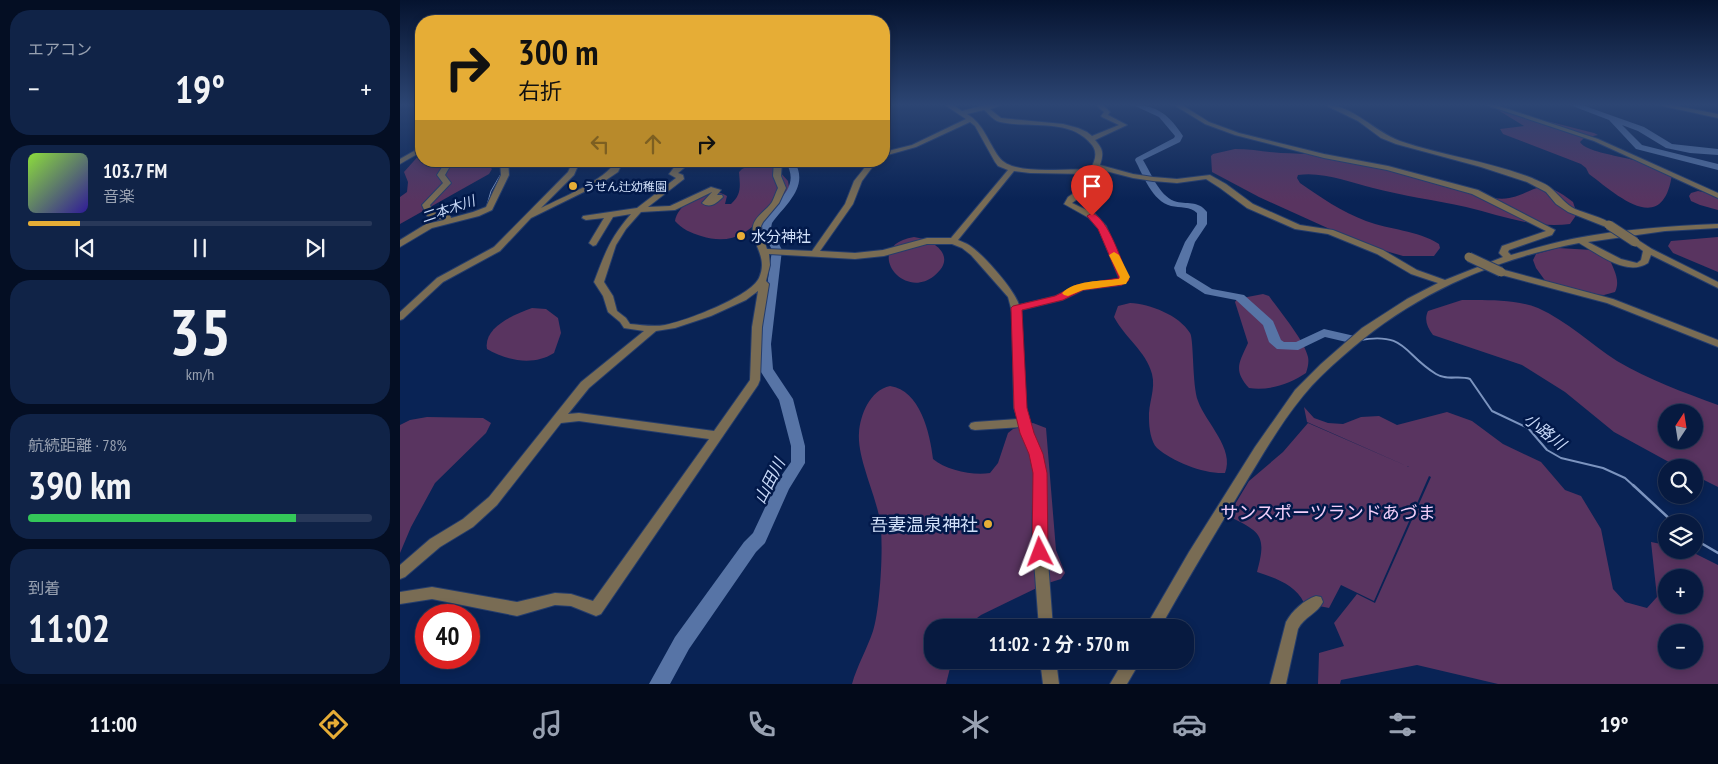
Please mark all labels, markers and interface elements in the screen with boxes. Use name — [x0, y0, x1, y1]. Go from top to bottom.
text: 300 m — [518, 29, 599, 75]
icon: right — [435, 35, 500, 100]
text: エアコン — [28, 39, 92, 59]
text: 19° — [175, 64, 225, 113]
text: − — [28, 70, 40, 107]
text: + — [360, 70, 372, 107]
text: 右折 — [518, 77, 562, 105]
icon: left — [586, 130, 614, 158]
icon: ahead — [639, 130, 667, 158]
icon: right — [692, 130, 720, 158]
text: 103.7 FM — [103, 159, 167, 183]
pin — [1071, 165, 1113, 216]
icon: arrive — [1078, 172, 1106, 200]
place label: うせん辻幼稚園 — [583, 179, 667, 194]
marker: うせん辻幼稚園 — [567, 180, 579, 192]
text: 音楽 — [103, 186, 135, 206]
water label: 二本木川 — [419, 191, 479, 227]
place label: 水分神社 — [751, 227, 811, 246]
marker: 水分神社 — [735, 230, 747, 242]
icon: previous — [71, 234, 99, 262]
icon: pause — [186, 234, 214, 262]
icon: next — [301, 234, 329, 262]
text: 35 — [169, 289, 231, 373]
text: km/h — [186, 364, 214, 384]
north arrow — [1658, 404, 1702, 449]
map controls — [1658, 404, 1703, 669]
water label: 小路川 — [1520, 408, 1572, 455]
text: 航続距離 · 78% — [28, 435, 127, 455]
water label: 山田川 — [749, 453, 790, 507]
button: search — [1658, 459, 1703, 504]
text: 390 km — [28, 460, 131, 509]
park label: サンスポーツランドあづま — [1220, 501, 1436, 524]
place label: 吾妻温泉神社 — [870, 513, 978, 536]
button: layers — [1658, 514, 1703, 559]
marker: 吾妻温泉神社 — [982, 518, 994, 530]
position arrow — [1013, 525, 1065, 577]
button: + — [1658, 569, 1703, 614]
text: 到着 — [28, 578, 60, 598]
text: 11:02 — [28, 603, 110, 652]
speed limit sign: 40 — [415, 604, 480, 669]
button: − — [1658, 624, 1703, 669]
text: 11:02 · 2 分 · 570 m — [989, 632, 1129, 656]
icon: directions — [316, 707, 351, 742]
icon: music — [530, 707, 565, 742]
icon: phone — [744, 707, 779, 742]
icon: climate — [958, 707, 993, 742]
icon: car — [1172, 707, 1207, 742]
icon: filters — [1385, 707, 1420, 742]
text: 11:00 — [89, 710, 137, 738]
text: 19° — [1599, 710, 1628, 738]

